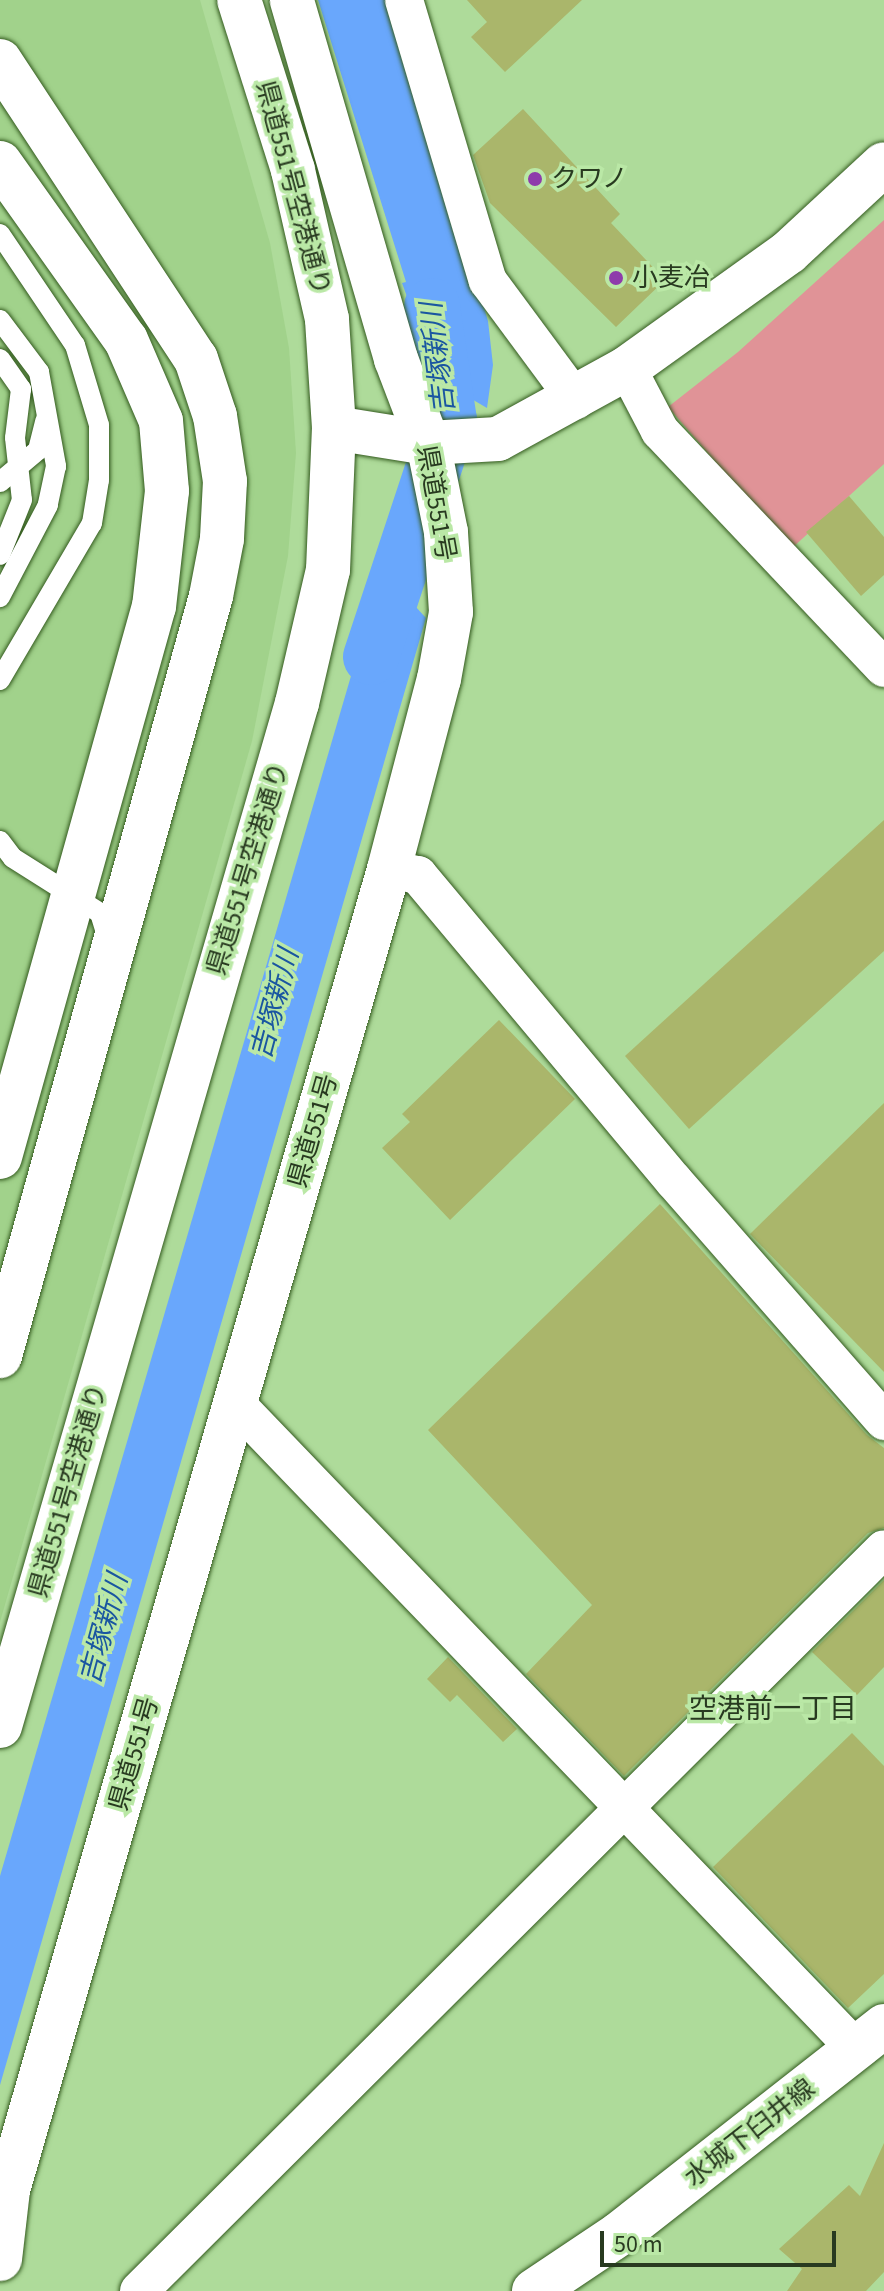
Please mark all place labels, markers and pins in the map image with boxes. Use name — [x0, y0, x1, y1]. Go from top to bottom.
place label: クワノ — [551, 163, 629, 195]
marker: クワノ — [526, 170, 544, 188]
place label: 小麦冶 — [632, 262, 710, 294]
marker: 小麦冶 — [607, 269, 625, 287]

